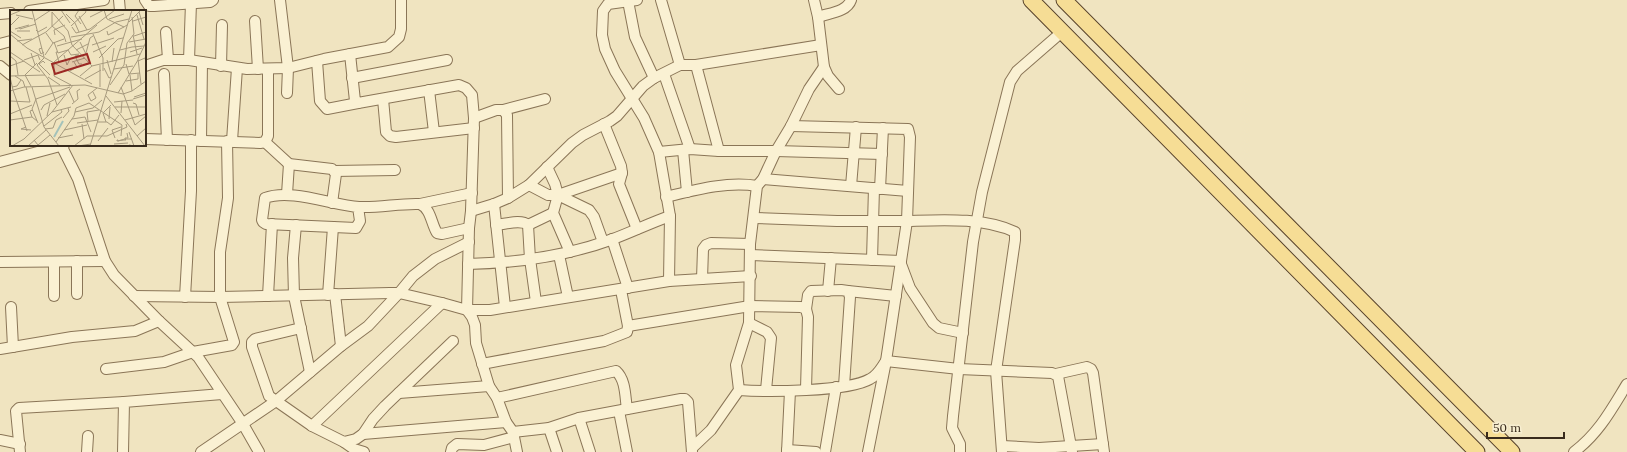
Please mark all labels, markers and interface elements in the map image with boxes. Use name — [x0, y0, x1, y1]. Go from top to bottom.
inset map — [10, 10, 146, 146]
scale bar — [1487, 414, 1564, 440]
text: 50 m — [1493, 420, 1521, 435]

